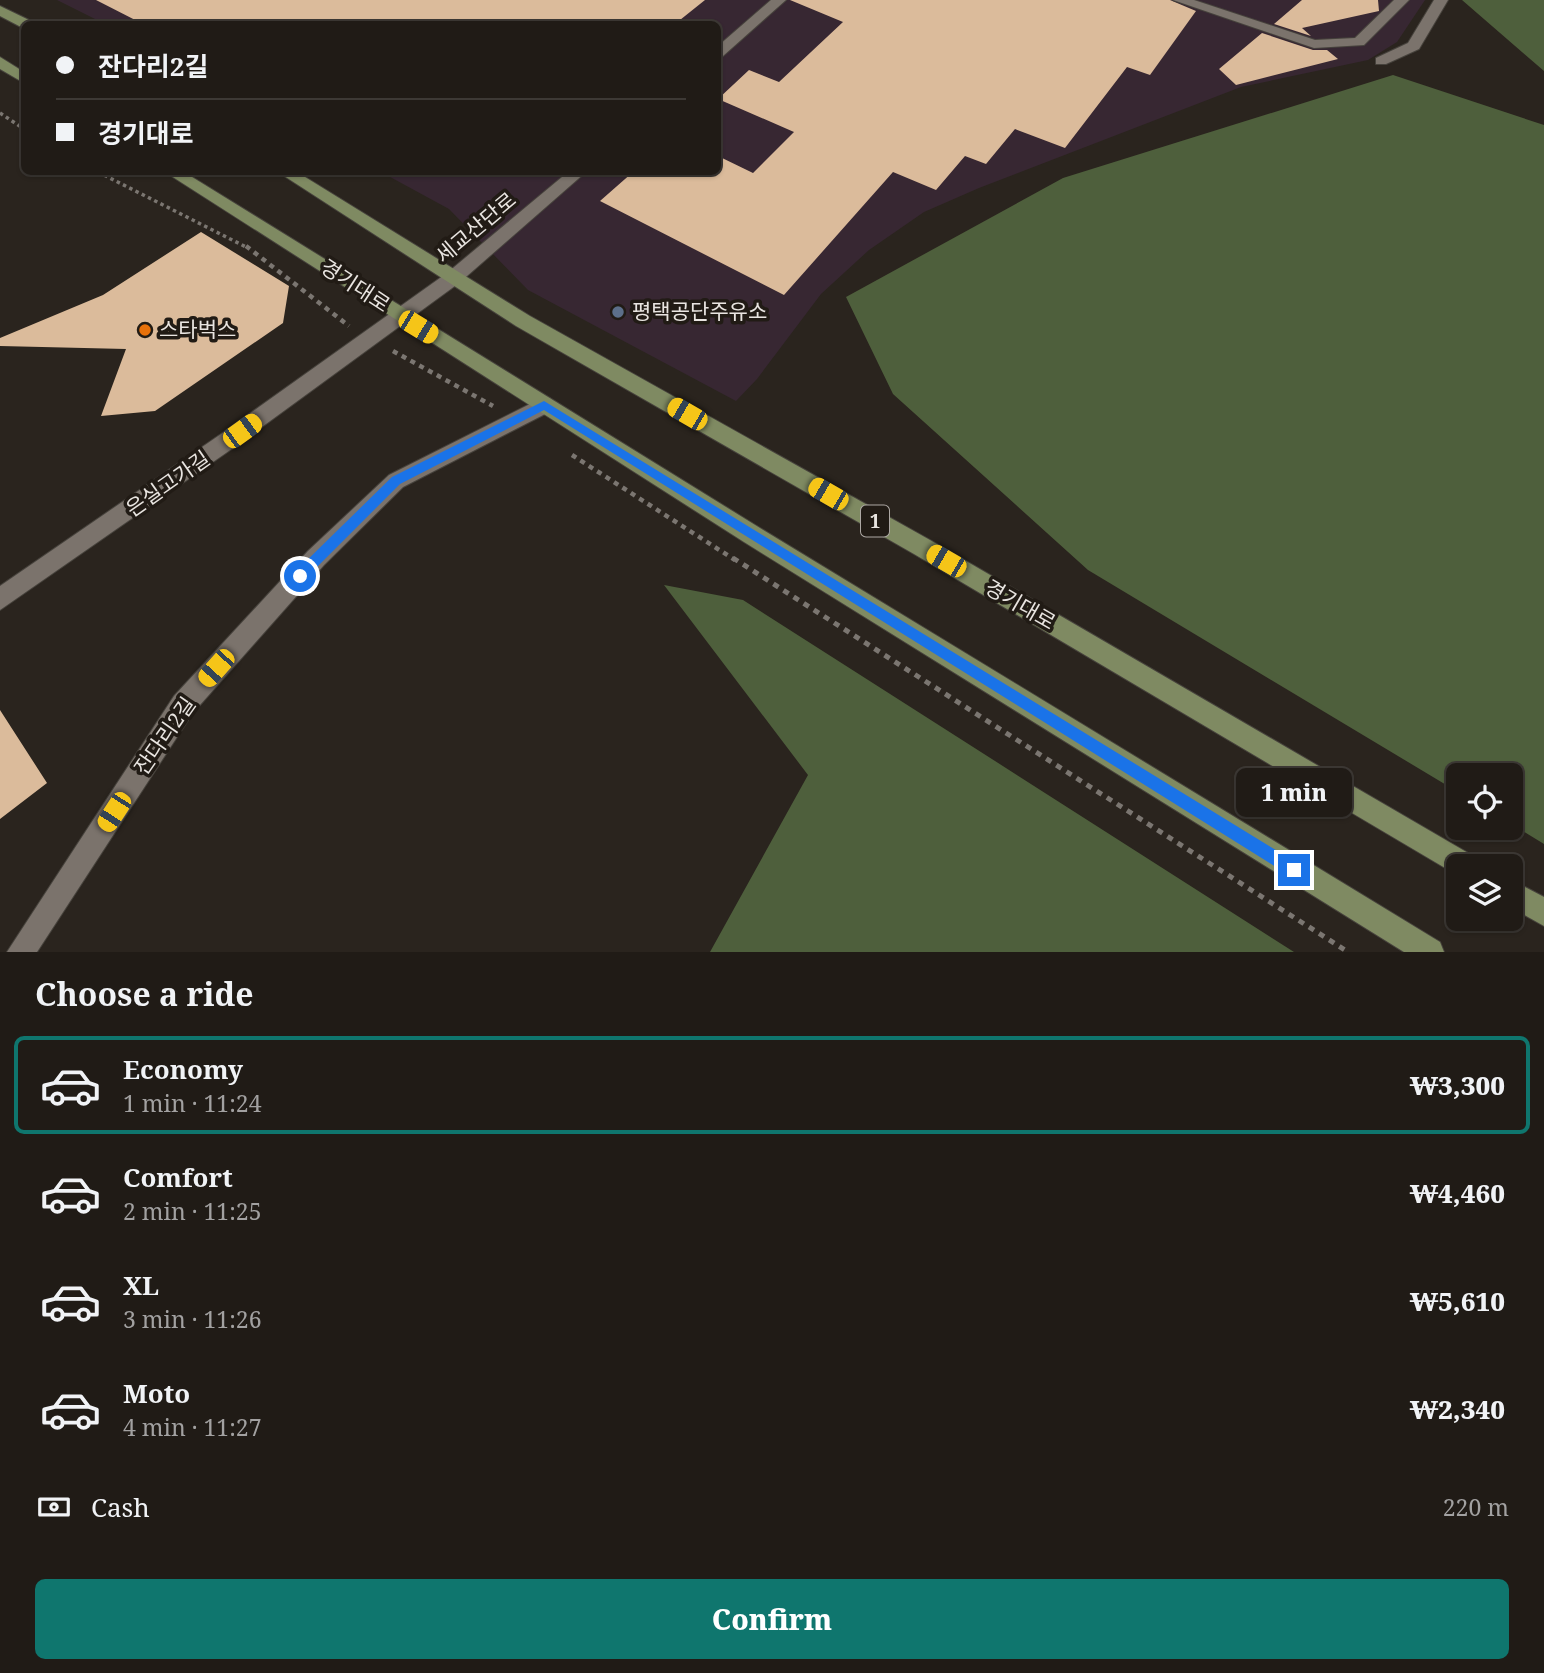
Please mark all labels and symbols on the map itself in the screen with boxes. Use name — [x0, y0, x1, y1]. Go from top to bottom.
street label: 세교산단로 — [429, 185, 521, 269]
street label: 경기대로 — [316, 252, 396, 318]
place label: 평택공단주유소 — [632, 297, 767, 325]
marker: 평택공단주유소 — [610, 304, 626, 320]
car — [395, 307, 442, 347]
place label: 스타벅스 — [159, 315, 236, 343]
marker: 스타벅스 — [137, 322, 153, 338]
car — [664, 394, 711, 434]
car — [219, 410, 266, 452]
street label: 은실고가길 — [120, 444, 215, 522]
car — [805, 474, 852, 514]
road number: 1 — [861, 506, 889, 536]
car — [923, 541, 970, 581]
route start — [284, 560, 316, 592]
street label: 경기대로 — [980, 573, 1061, 636]
car — [195, 645, 238, 691]
street label: 잔다리2길 — [127, 691, 201, 780]
callout: 1 min — [1236, 768, 1352, 818]
car — [94, 789, 135, 835]
route end — [1278, 854, 1310, 886]

